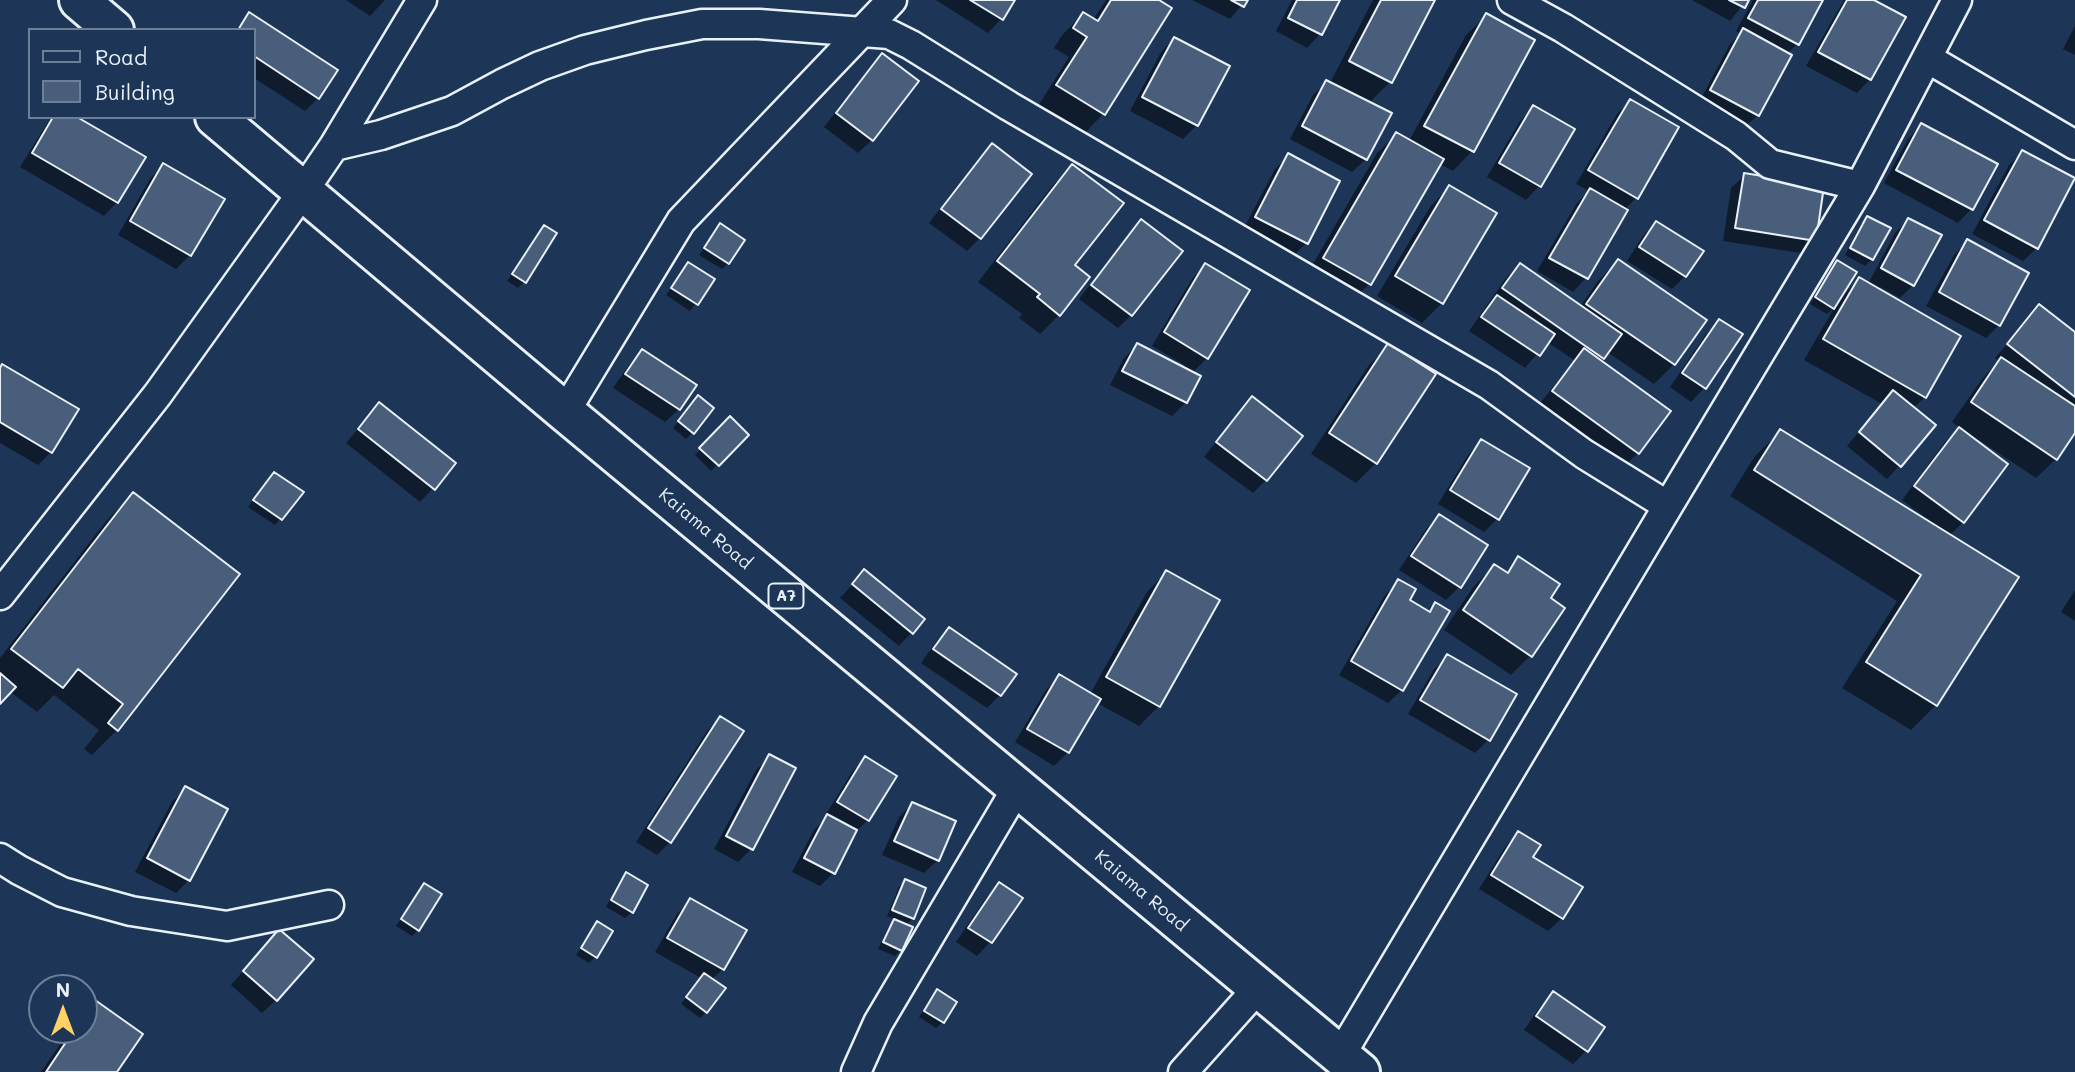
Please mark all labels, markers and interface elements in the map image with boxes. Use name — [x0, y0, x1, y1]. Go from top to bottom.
legend — [28, 28, 256, 119]
text: Road — [95, 43, 147, 70]
text: Building — [95, 78, 175, 105]
street label: Kaiama Road — [654, 484, 756, 574]
road number: A7 — [768, 583, 804, 608]
street label: Kaiama Road — [1090, 846, 1192, 936]
north arrow — [28, 974, 98, 1044]
text: N — [56, 977, 70, 1002]

